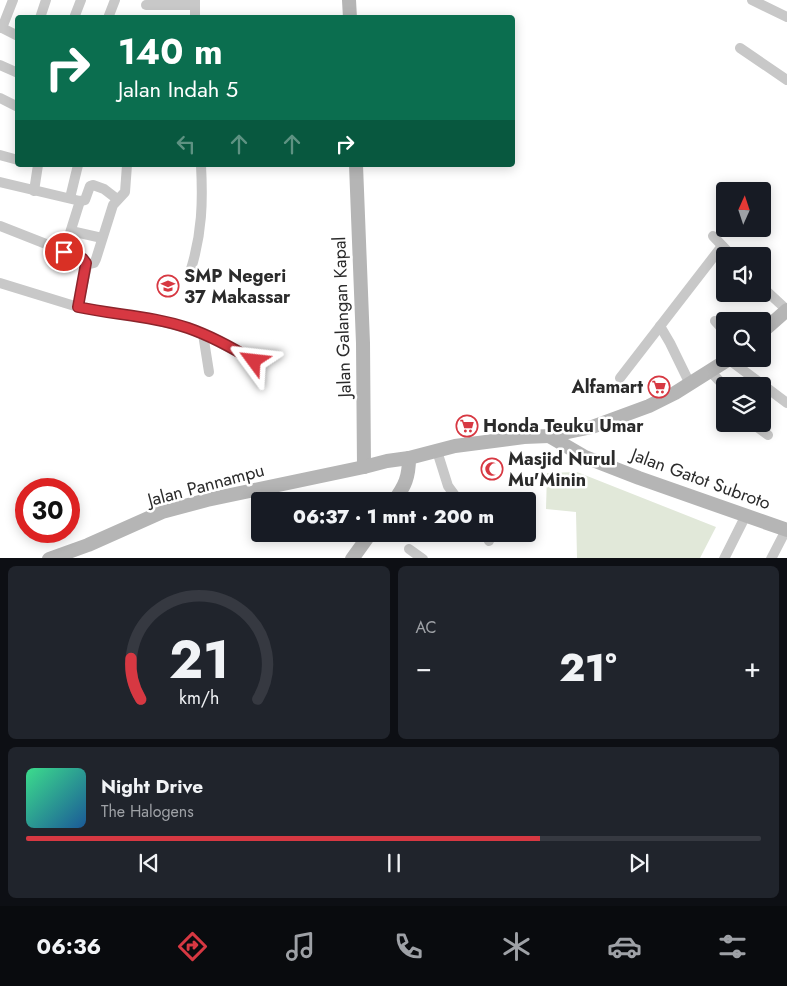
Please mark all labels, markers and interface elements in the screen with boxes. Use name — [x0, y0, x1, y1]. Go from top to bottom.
text: 140 m — [118, 27, 223, 77]
icon: right — [35, 35, 100, 100]
text: Jalan Indah 5 — [118, 73, 238, 105]
icon: left — [172, 130, 200, 158]
icon: ahead — [225, 130, 253, 158]
icon: ahead — [278, 130, 306, 158]
icon: right — [331, 130, 359, 158]
north arrow — [716, 182, 771, 238]
map controls — [716, 182, 771, 432]
pin — [43, 231, 85, 273]
street label: Jalan Galangan Kapal — [326, 236, 358, 400]
icon: arrive — [50, 238, 78, 266]
button: sound — [716, 247, 771, 302]
place label: SMP Negeri 37 Makassar — [184, 263, 291, 310]
school or university icon: SMP Negeri 37 Makassar — [156, 274, 180, 298]
button: search — [716, 312, 771, 367]
position arrow — [227, 334, 279, 386]
place label: Alfamart — [570, 374, 643, 400]
supermarket icon: Alfamart — [647, 375, 671, 399]
button: layers — [716, 377, 771, 432]
place label: Honda Teuku Umar — [483, 413, 644, 439]
supermarket icon: Honda Teuku Umar — [455, 414, 479, 438]
street label: Jalan Gatot Subroto — [626, 441, 774, 516]
place label: Masjid Nurul Mu'Minin — [508, 446, 616, 493]
street label: Jalan Pannampu — [143, 457, 267, 514]
mosque icon: Masjid Nurul Mu'Minin — [480, 457, 504, 481]
speed limit sign: 30 — [15, 478, 80, 543]
text: 06:37 · 1 mnt · 200 m — [293, 503, 494, 530]
text: AC — [416, 616, 437, 639]
text: 21 — [168, 622, 229, 698]
text: 21° — [559, 640, 617, 695]
text: − — [416, 647, 432, 688]
text: + — [744, 647, 761, 688]
text: km/h — [179, 685, 219, 711]
text: Night Drive — [101, 773, 203, 800]
text: The Halogens — [101, 800, 194, 823]
icon: previous — [135, 849, 163, 877]
icon: pause — [380, 849, 408, 877]
icon: next — [625, 849, 653, 877]
icon: directions — [175, 929, 210, 964]
icon: music — [283, 929, 318, 964]
icon: phone — [391, 929, 426, 964]
icon: climate — [499, 929, 534, 964]
icon: car — [607, 929, 642, 964]
icon: filters — [715, 929, 750, 964]
text: 06:36 — [37, 930, 101, 962]

